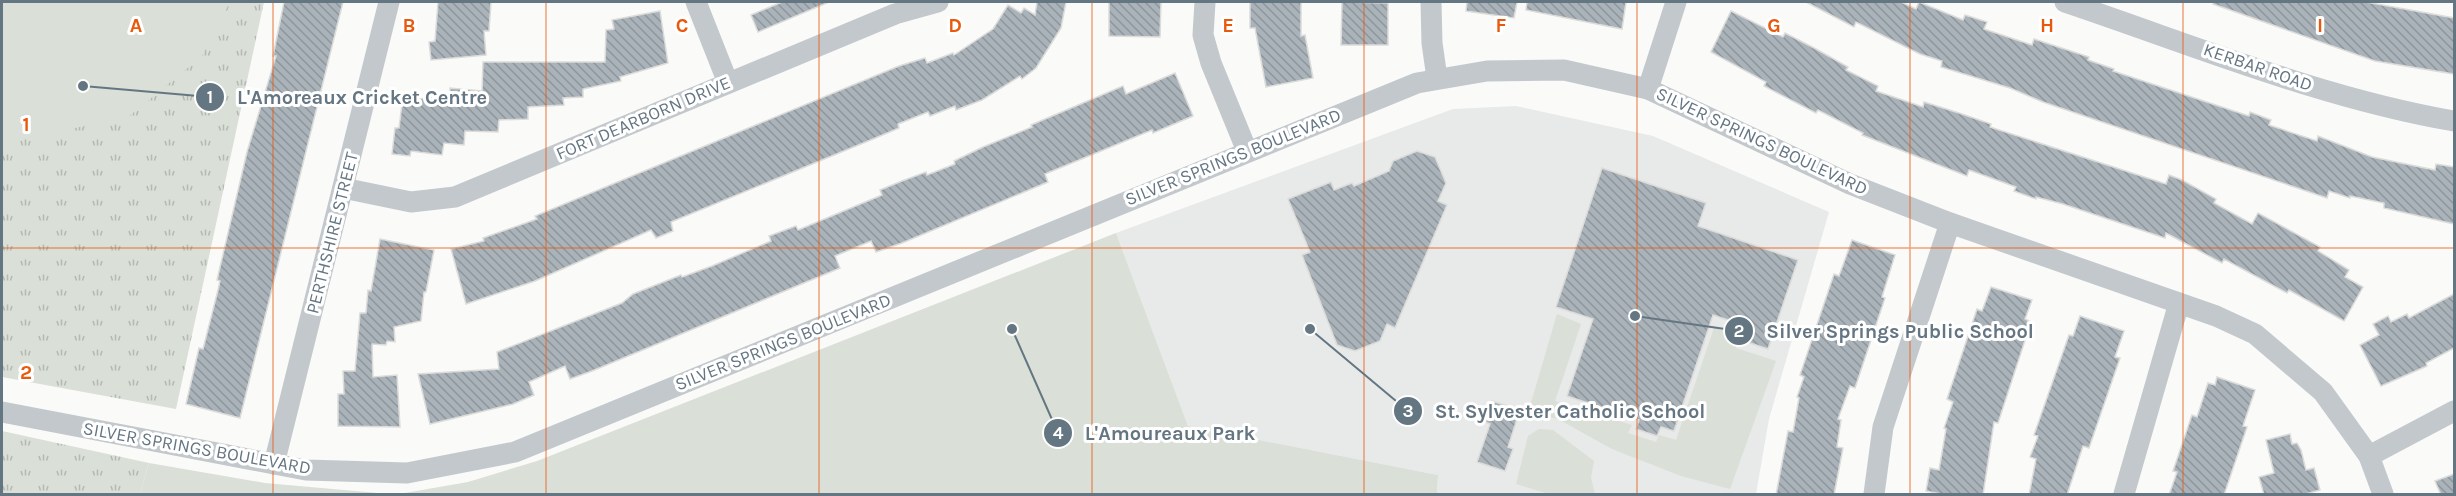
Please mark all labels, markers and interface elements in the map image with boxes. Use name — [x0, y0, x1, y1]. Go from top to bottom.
text: A — [130, 14, 143, 37]
text: B — [403, 14, 415, 37]
text: C — [676, 14, 688, 37]
text: D — [948, 14, 962, 37]
text: E — [1222, 14, 1234, 37]
text: F — [1496, 14, 1507, 37]
text: G — [1767, 14, 1781, 37]
text: H — [2040, 14, 2054, 37]
text: I — [2317, 14, 2323, 37]
street label: KERBAR ROAD — [2201, 38, 2315, 96]
street label: FORT DEARBORN DRIVE — [552, 71, 734, 165]
callout: L'Amoreaux Cricket Centre — [195, 78, 499, 116]
street label: SILVER SPRINGS BOULEVARD — [1653, 82, 1871, 200]
text: 1 — [207, 86, 213, 108]
text: L'Amoreaux Cricket Centre — [237, 86, 487, 109]
street label: SILVER SPRINGS BOULEVARD — [1122, 104, 1344, 210]
text: 1 — [22, 113, 30, 136]
street label: PERTHSHIRE STREET — [301, 150, 363, 316]
street label: SILVER SPRINGS BOULEVARD — [672, 289, 894, 395]
callout: Silver Springs Public School — [1724, 312, 2046, 350]
text: 2 — [1734, 320, 1744, 342]
text: Silver Springs Public School — [1766, 320, 2034, 343]
text: 2 — [20, 361, 32, 384]
callout: St. Sylvester Catholic School — [1393, 392, 1718, 430]
text: 3 — [1402, 400, 1414, 422]
text: St. Sylvester Catholic School — [1435, 400, 1705, 423]
callout: L'Amoureaux Park — [1043, 414, 1267, 452]
street label: SILVER SPRINGS BOULEVARD — [81, 417, 313, 479]
text: 4 — [1053, 422, 1064, 444]
text: L'Amoureaux Park — [1085, 422, 1255, 445]

